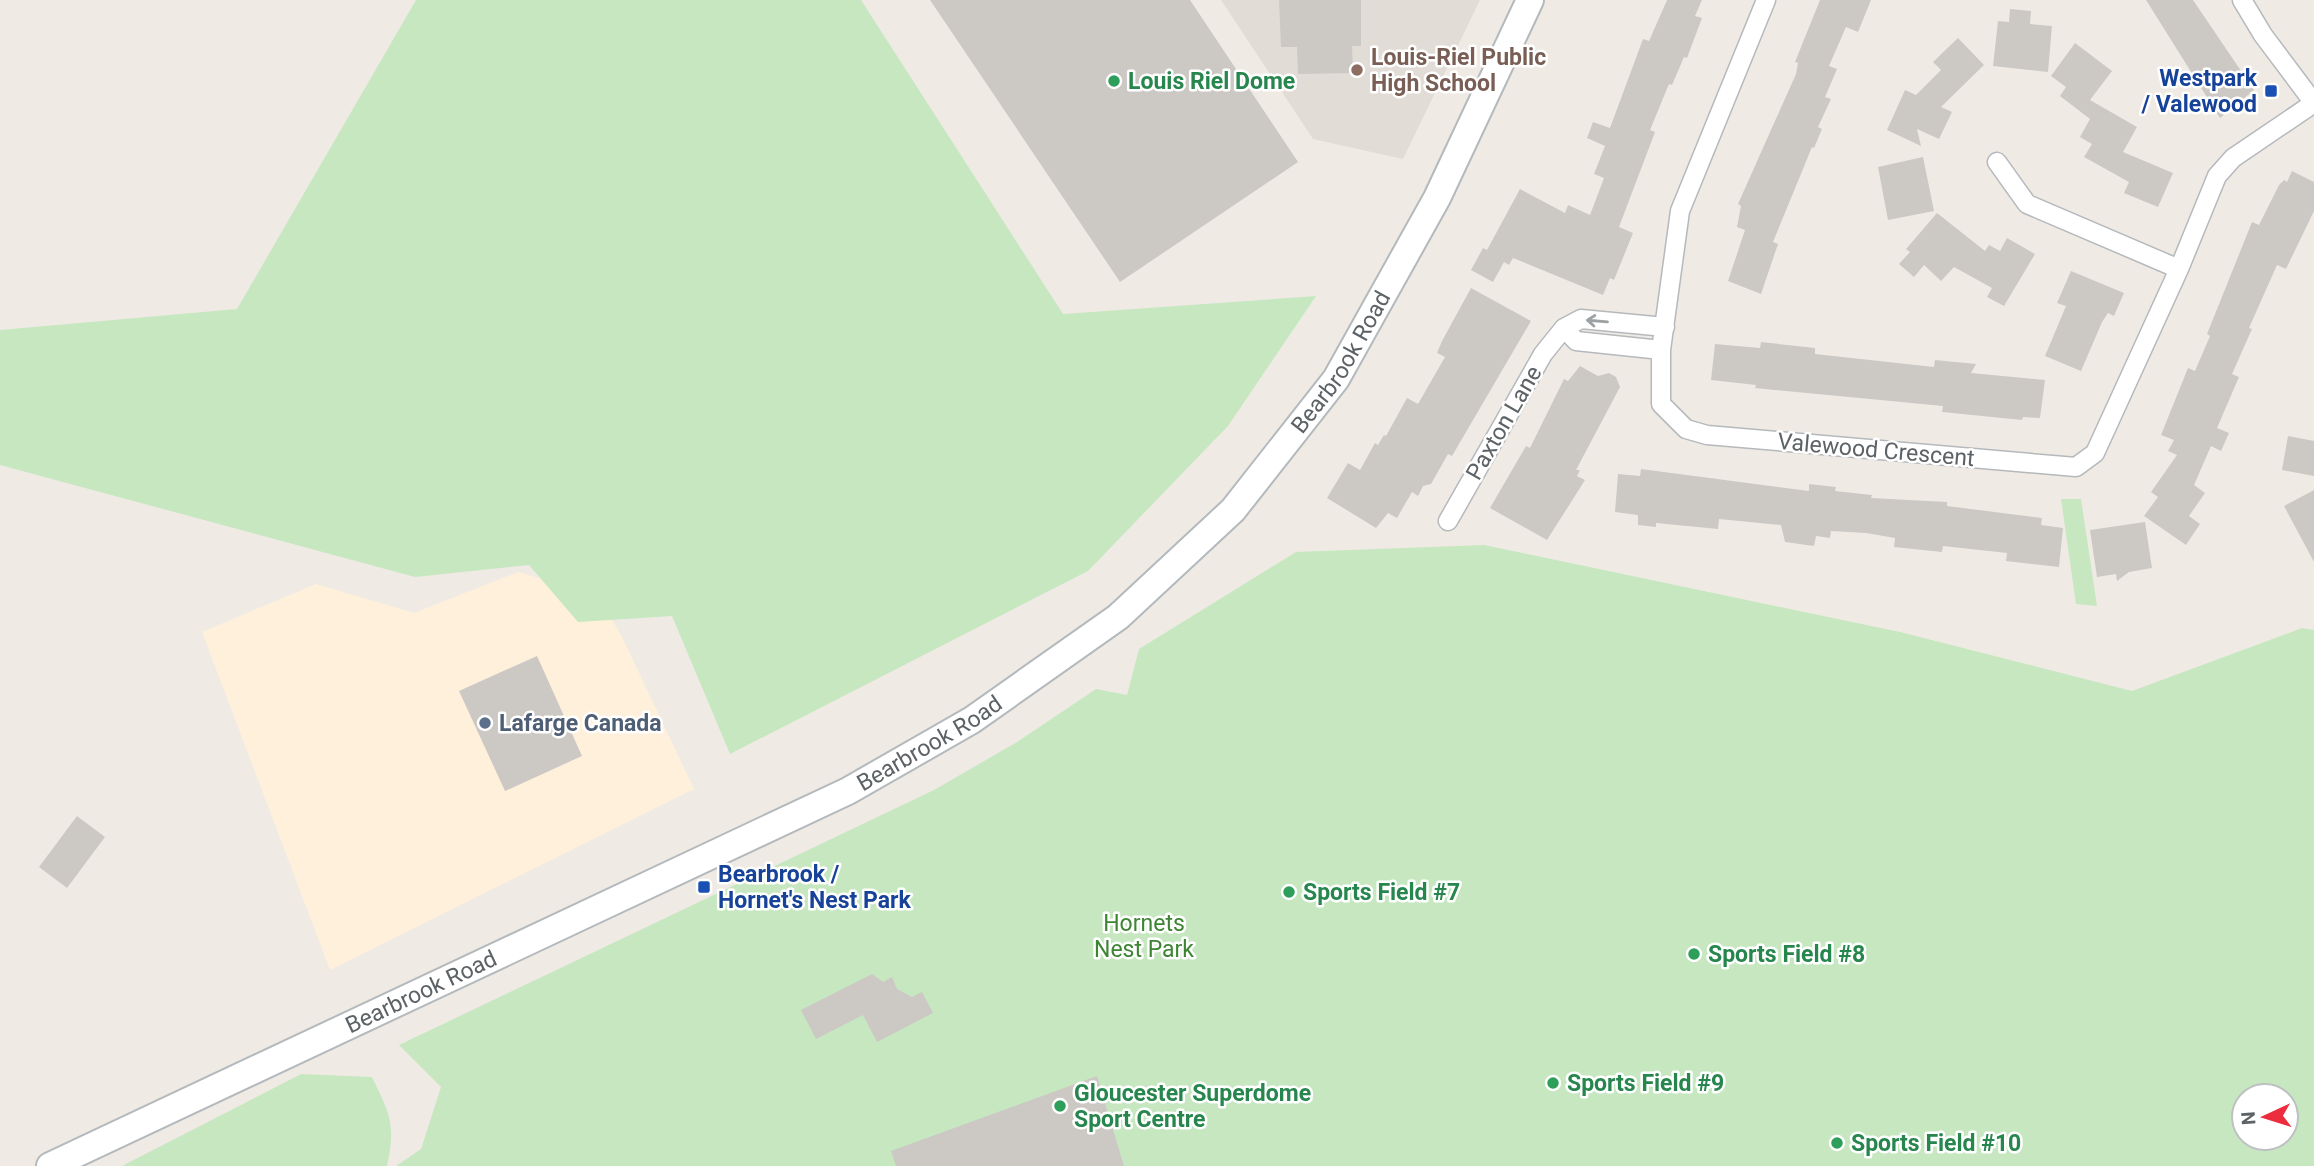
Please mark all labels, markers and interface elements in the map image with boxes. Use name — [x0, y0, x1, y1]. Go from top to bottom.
place label: Louis-Riel Public High School — [1371, 44, 1546, 97]
marker: Louis-Riel Public High School — [1349, 62, 1365, 78]
place label: Westpark / Valewood — [2141, 65, 2258, 118]
place label: Louis Riel Dome — [1128, 68, 1295, 95]
marker: Louis Riel Dome — [1106, 73, 1122, 89]
marker: Westpark / Valewood — [2263, 83, 2279, 99]
street label: Bearbrook Road — [1285, 286, 1396, 438]
one-way arrow — [1586, 314, 1608, 327]
street label: Paxton Lane — [1461, 361, 1547, 485]
street label: Valewood Crescent — [1776, 428, 1976, 472]
street label: Bearbrook Road — [852, 690, 1007, 797]
place label: Lafarge Canada — [499, 710, 662, 737]
marker: Lafarge Canada — [477, 715, 493, 731]
place label: Bearbrook / Hornet's Nest Park — [718, 861, 911, 914]
marker: Bearbrook / Hornet's Nest Park — [696, 879, 712, 895]
place label: Sports Field #7 — [1303, 879, 1460, 906]
marker: Sports Field #7 — [1281, 884, 1297, 900]
park label: Hornets Nest Park — [1094, 910, 1194, 963]
place label: Sports Field #8 — [1708, 941, 1865, 968]
street label: Bearbrook Road — [341, 945, 501, 1039]
marker: Sports Field #8 — [1686, 946, 1702, 962]
place label: Sports Field #9 — [1567, 1070, 1724, 1097]
marker: Sports Field #9 — [1545, 1075, 1561, 1091]
place label: Gloucester Superdome Sport Centre — [1074, 1080, 1311, 1133]
north arrow — [2230, 1082, 2300, 1152]
marker: Gloucester Superdome Sport Centre — [1052, 1098, 1068, 1114]
text: N — [2237, 1111, 2260, 1126]
place label: Sports Field #10 — [1851, 1130, 2021, 1157]
marker: Sports Field #10 — [1829, 1135, 1845, 1151]

